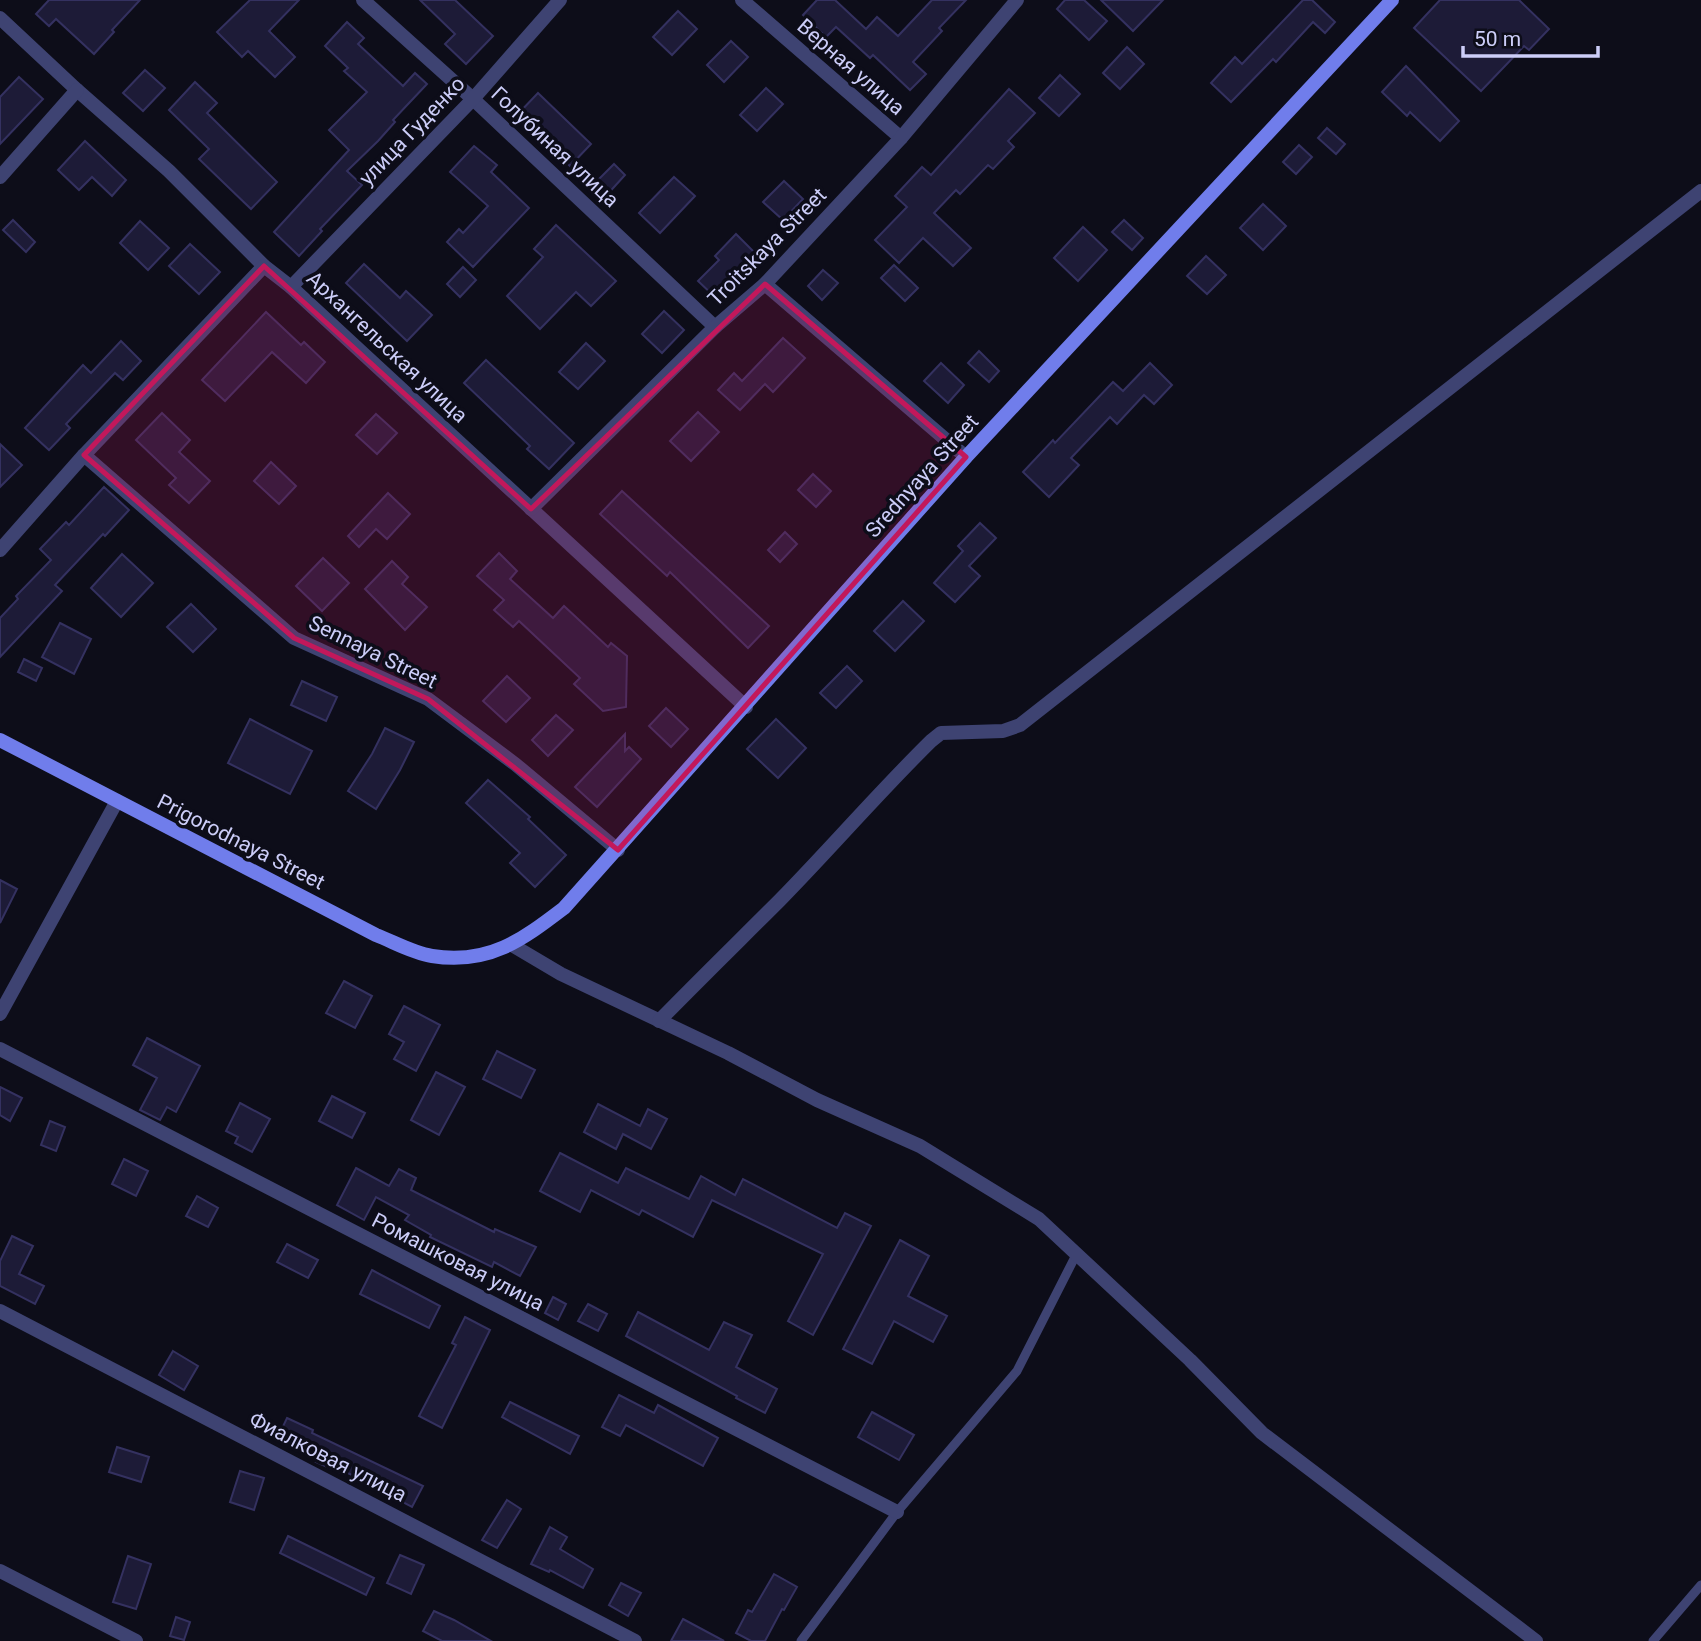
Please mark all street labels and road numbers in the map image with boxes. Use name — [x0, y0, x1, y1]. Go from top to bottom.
street label: Верная улица — [793, 14, 909, 120]
street label: улица Гуденко — [354, 72, 470, 190]
street label: Голубиная улица — [486, 82, 624, 212]
street label: Troitskaya Street — [703, 183, 831, 311]
street label: Архангельская улица — [302, 266, 472, 428]
street label: Srednyaya Street — [861, 410, 983, 542]
street label: Sennaya Street — [305, 611, 441, 694]
street label: Prigorodnaya Street — [153, 789, 329, 895]
street label: Ромашковая улица — [368, 1208, 548, 1316]
street label: Фиалковая улица — [246, 1407, 410, 1507]

